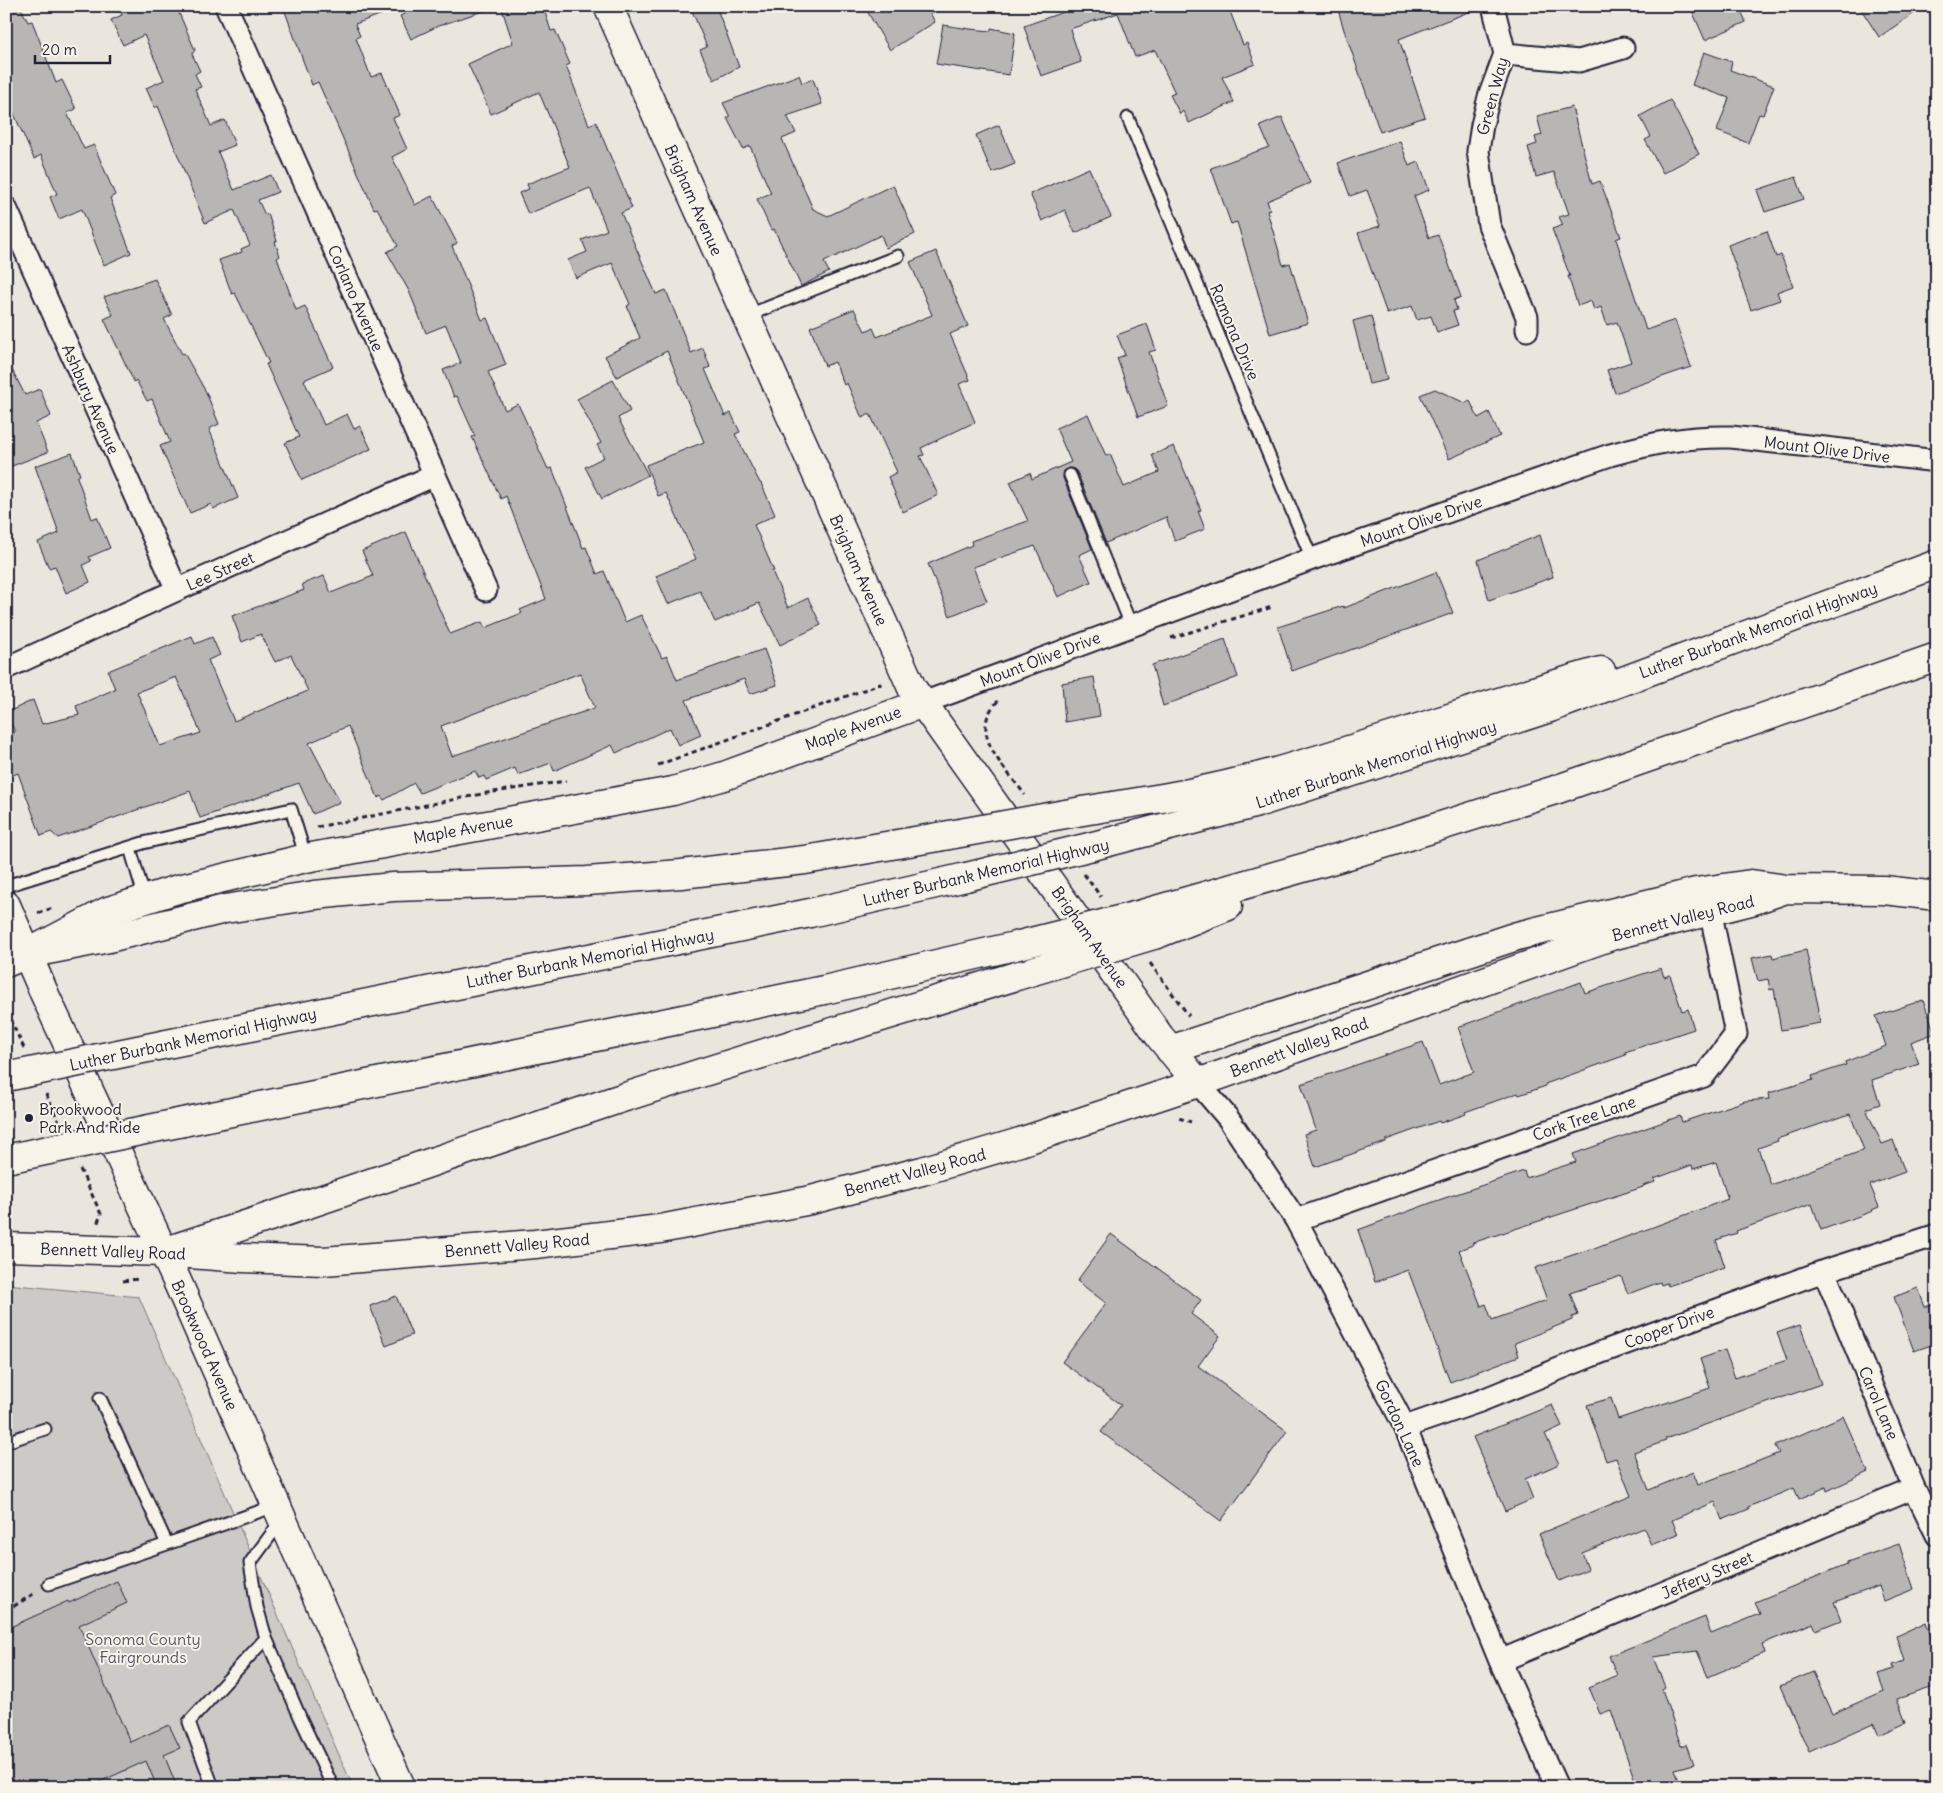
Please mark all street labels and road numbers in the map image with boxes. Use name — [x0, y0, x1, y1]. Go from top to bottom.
street label: Green Way — [1472, 55, 1512, 137]
street label: Brigham Avenue — [661, 141, 727, 259]
street label: Corlano Avenue — [324, 242, 388, 354]
street label: Ramona Drive — [1206, 281, 1264, 383]
street label: Ashbury Avenue — [58, 341, 124, 457]
street label: Mount Olive Drive — [1763, 431, 1891, 467]
street label: Mount Olive Drive — [1358, 491, 1484, 551]
street label: Brigham Avenue — [826, 511, 892, 629]
street label: Lee Street — [183, 547, 257, 595]
street label: Luther Burbank Memorial Highway — [1636, 578, 1880, 682]
street label: Mount Olive Drive — [977, 627, 1103, 691]
street label: Maple Avenue — [802, 701, 904, 755]
street label: Luther Burbank Memorial Highway — [1253, 716, 1499, 812]
street label: Maple Avenue — [412, 810, 514, 848]
street label: Luther Burbank Memorial Highway — [861, 834, 1111, 910]
street label: Brigham Avenue — [1048, 882, 1132, 992]
street label: Bennett Valley Road — [1610, 891, 1756, 945]
street label: Luther Burbank Memorial Highway — [464, 924, 716, 992]
street label: Luther Burbank Memorial Highway — [68, 1003, 318, 1075]
street label: Bennett Valley Road — [1227, 1013, 1371, 1081]
street label: Cork Tree Lane — [1530, 1091, 1638, 1145]
street label: Bennett Valley Road — [842, 1144, 988, 1200]
street label: Bennett Valley Road — [444, 1229, 590, 1261]
street label: Bennett Valley Road — [40, 1238, 186, 1264]
street label: Brookwood Avenue — [167, 1277, 243, 1413]
street label: Cooper Drive — [1621, 1301, 1717, 1353]
street label: Carol Lane — [1855, 1363, 1903, 1443]
street label: Gordon Lane — [1371, 1376, 1429, 1470]
street label: Jeffery Street — [1658, 1546, 1756, 1603]

